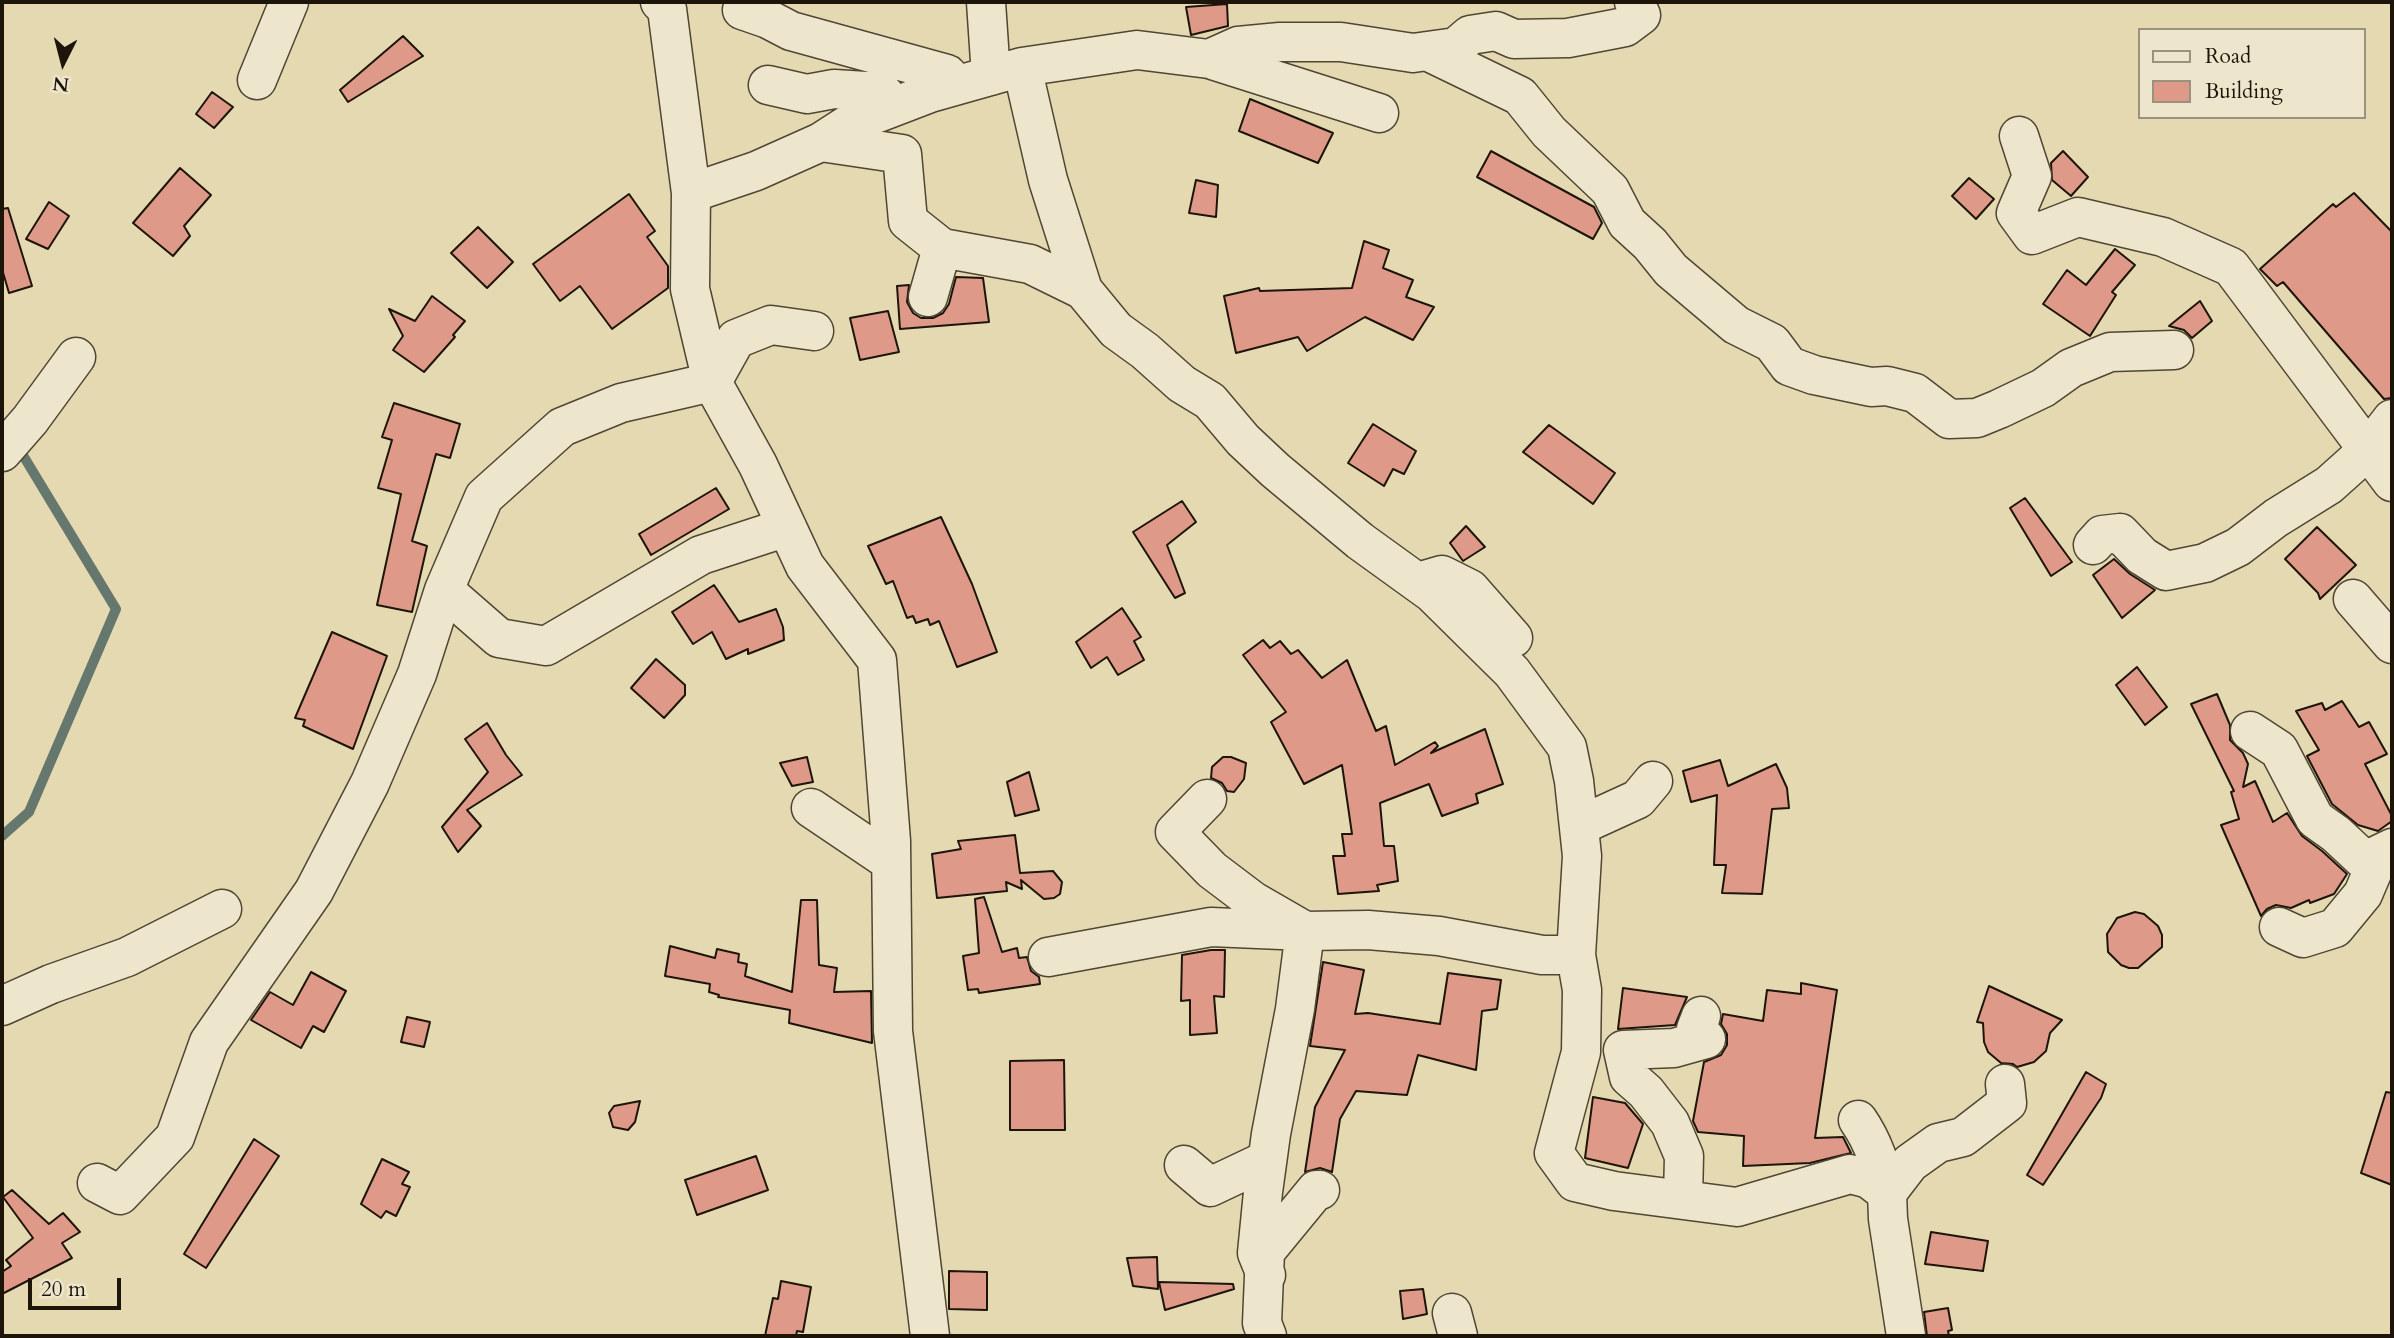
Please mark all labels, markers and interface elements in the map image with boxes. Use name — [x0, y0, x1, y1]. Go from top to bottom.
north arrow — [28, 28, 98, 98]
legend — [2138, 28, 2366, 119]
text: Road — [2205, 42, 2251, 71]
text: N — [51, 70, 70, 98]
text: Building — [2205, 77, 2283, 106]
scale bar — [32, 1264, 124, 1308]
text: 20 m — [41, 1275, 86, 1304]

